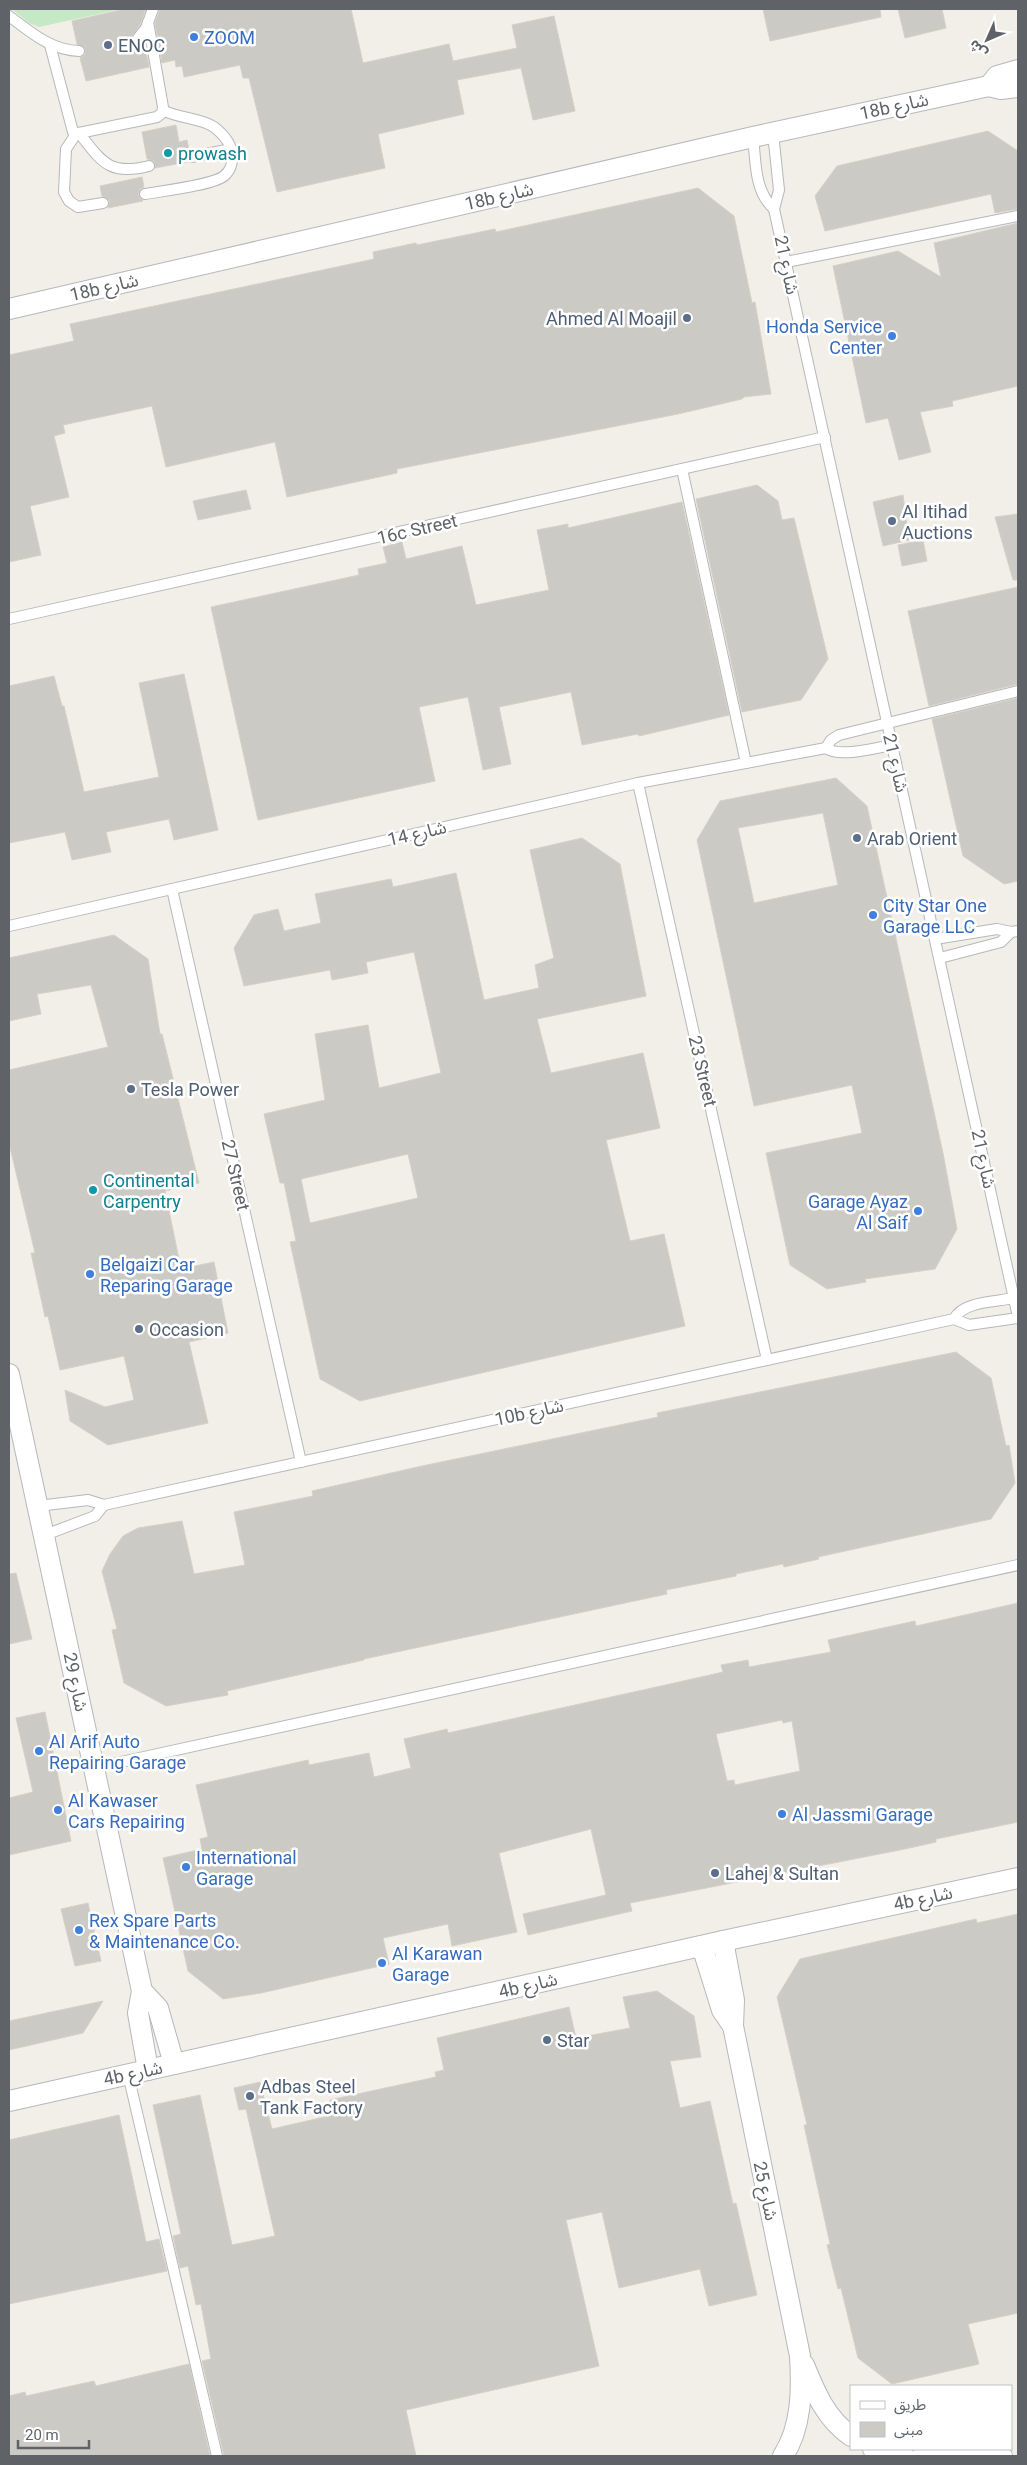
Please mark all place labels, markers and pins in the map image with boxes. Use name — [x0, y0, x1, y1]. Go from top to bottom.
place label: ZOOM — [204, 27, 255, 48]
marker: ZOOM — [188, 31, 200, 43]
place label: ENOC — [118, 35, 165, 56]
marker: ENOC — [102, 39, 114, 51]
place label: prowash — [178, 143, 247, 164]
marker: prowash — [162, 147, 174, 159]
place label: Ahmed Al Moajil — [546, 308, 677, 329]
marker: Ahmed Al Moajil — [681, 312, 693, 324]
place label: Honda Service Center — [766, 316, 882, 358]
marker: Honda Service Center — [886, 330, 898, 342]
place label: Al Itihad Auctions — [902, 501, 973, 543]
marker: Al Itihad Auctions — [886, 515, 898, 527]
place label: Arab Orient — [867, 828, 957, 849]
marker: Arab Orient — [851, 832, 863, 844]
place label: City Star One Garage LLC — [883, 895, 987, 937]
marker: City Star One Garage LLC — [867, 909, 879, 921]
place label: Tesla Power — [141, 1079, 239, 1100]
marker: Tesla Power — [125, 1083, 137, 1095]
place label: Continental Carpentry — [103, 1170, 195, 1212]
marker: Continental Carpentry — [87, 1184, 99, 1196]
place label: Garage Ayaz Al Saif — [808, 1191, 909, 1233]
marker: Garage Ayaz Al Saif — [912, 1205, 924, 1217]
place label: Belgaizi Car Reparing Garage — [100, 1254, 233, 1296]
marker: Belgaizi Car Reparing Garage — [84, 1268, 96, 1280]
place label: Occasion — [149, 1319, 224, 1340]
marker: Occasion — [133, 1323, 145, 1335]
place label: Al Arif Auto Repairing Garage — [49, 1731, 186, 1773]
marker: Al Arif Auto Repairing Garage — [33, 1745, 45, 1757]
place label: Al Kawaser Cars Repairing — [68, 1790, 185, 1832]
marker: Al Kawaser Cars Repairing — [52, 1804, 64, 1816]
place label: Al Jassmi Garage — [792, 1804, 933, 1825]
marker: Al Jassmi Garage — [776, 1808, 788, 1820]
place label: International Garage — [196, 1847, 297, 1889]
marker: International Garage — [180, 1861, 192, 1873]
place label: Lahej & Sultan — [725, 1863, 839, 1884]
marker: Lahej & Sultan — [709, 1867, 721, 1879]
place label: Rex Spare Parts & Maintenance Co. — [89, 1910, 240, 1952]
marker: Rex Spare Parts & Maintenance Co. — [73, 1924, 85, 1936]
place label: Al Karawan Garage — [392, 1943, 482, 1985]
marker: Al Karawan Garage — [376, 1957, 388, 1969]
place label: Star — [557, 2030, 589, 2051]
marker: Star — [541, 2034, 553, 2046]
place label: Adbas Steel Tank Factory — [260, 2076, 363, 2118]
marker: Adbas Steel Tank Factory — [244, 2090, 256, 2102]

